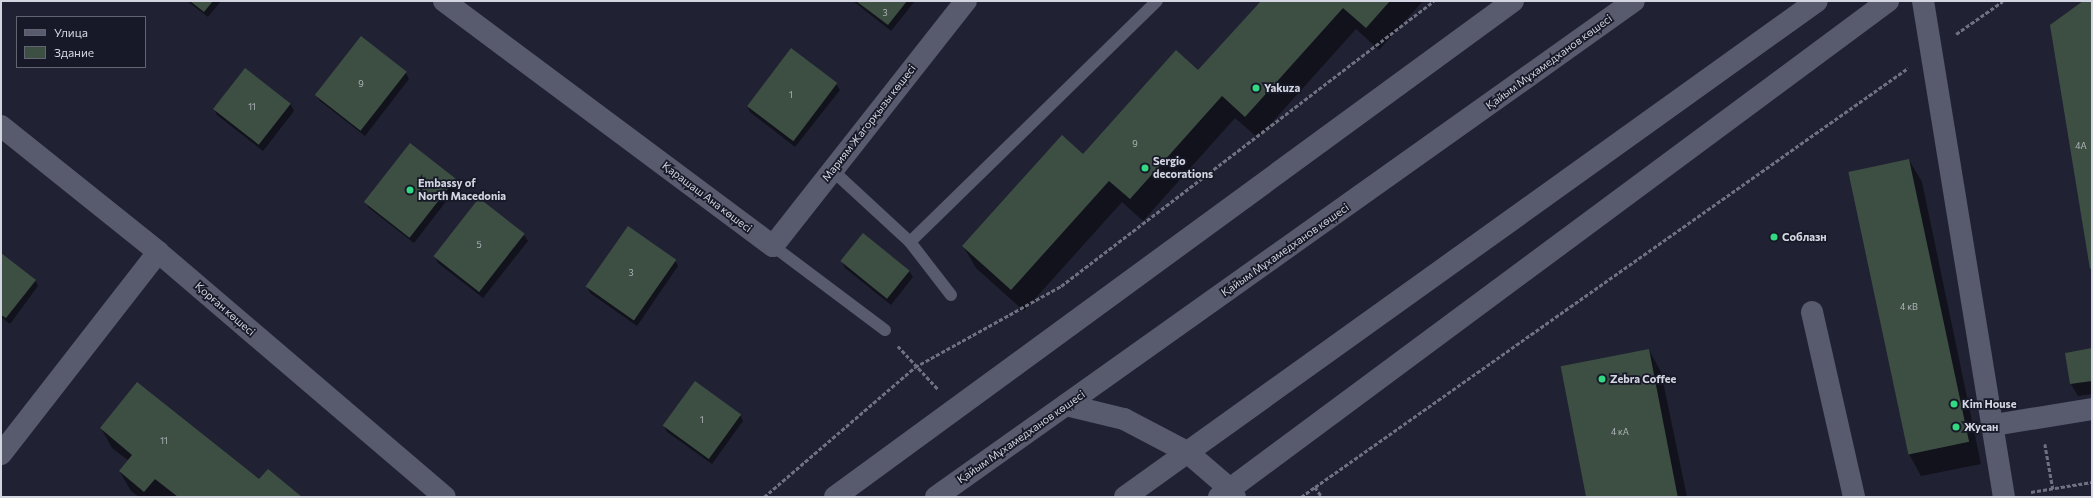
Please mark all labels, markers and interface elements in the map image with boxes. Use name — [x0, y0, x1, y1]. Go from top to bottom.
house number: 3 — [882, 8, 888, 18]
street label: Қайым Мұхамедханов көшесі — [1483, 12, 1615, 112]
legend — [16, 16, 146, 68]
text: Улица — [54, 25, 88, 39]
text: Здание — [54, 45, 94, 59]
street label: Мариям Жагорқызы көшесі — [819, 62, 919, 184]
house number: 9 — [358, 79, 364, 89]
place label: Yakuza — [1264, 81, 1300, 95]
marker: Yakuza — [1251, 83, 1261, 93]
house number: 1 — [789, 90, 793, 100]
house number: 11 — [248, 102, 256, 112]
house number: 9 — [1132, 139, 1138, 149]
house number: 4А — [2075, 141, 2087, 151]
place label: Sergio decorations — [1153, 155, 1213, 181]
street label: Қарашаш Ана көшесі — [660, 159, 754, 235]
marker: Sergio decorations — [1140, 163, 1150, 173]
place label: Embassy of North Macedonia — [418, 177, 506, 203]
marker: Embassy of North Macedonia — [405, 185, 415, 195]
street label: Қайым Мұхамедханов көшесі — [1219, 201, 1351, 299]
place label: Соблазн — [1782, 230, 1827, 244]
marker: Соблазн — [1769, 232, 1779, 242]
house number: 5 — [476, 240, 482, 250]
house number: 3 — [628, 268, 634, 278]
street label: Қорған көшесі — [192, 279, 258, 339]
house number: 4 кВ — [1900, 302, 1918, 312]
place label: Zebra Coffee — [1610, 372, 1676, 386]
marker: Zebra Coffee — [1597, 374, 1607, 384]
street label: Қайым Мұхамедханов көшесі — [955, 388, 1087, 486]
place label: Kim House — [1962, 397, 2016, 411]
marker: Kim House — [1949, 399, 1959, 409]
house number: 1 — [700, 415, 704, 425]
place label: Жусан — [1964, 420, 1998, 434]
marker: Жусан — [1951, 422, 1961, 432]
house number: 4 кА — [1611, 427, 1629, 437]
house number: 11 — [160, 436, 168, 446]

